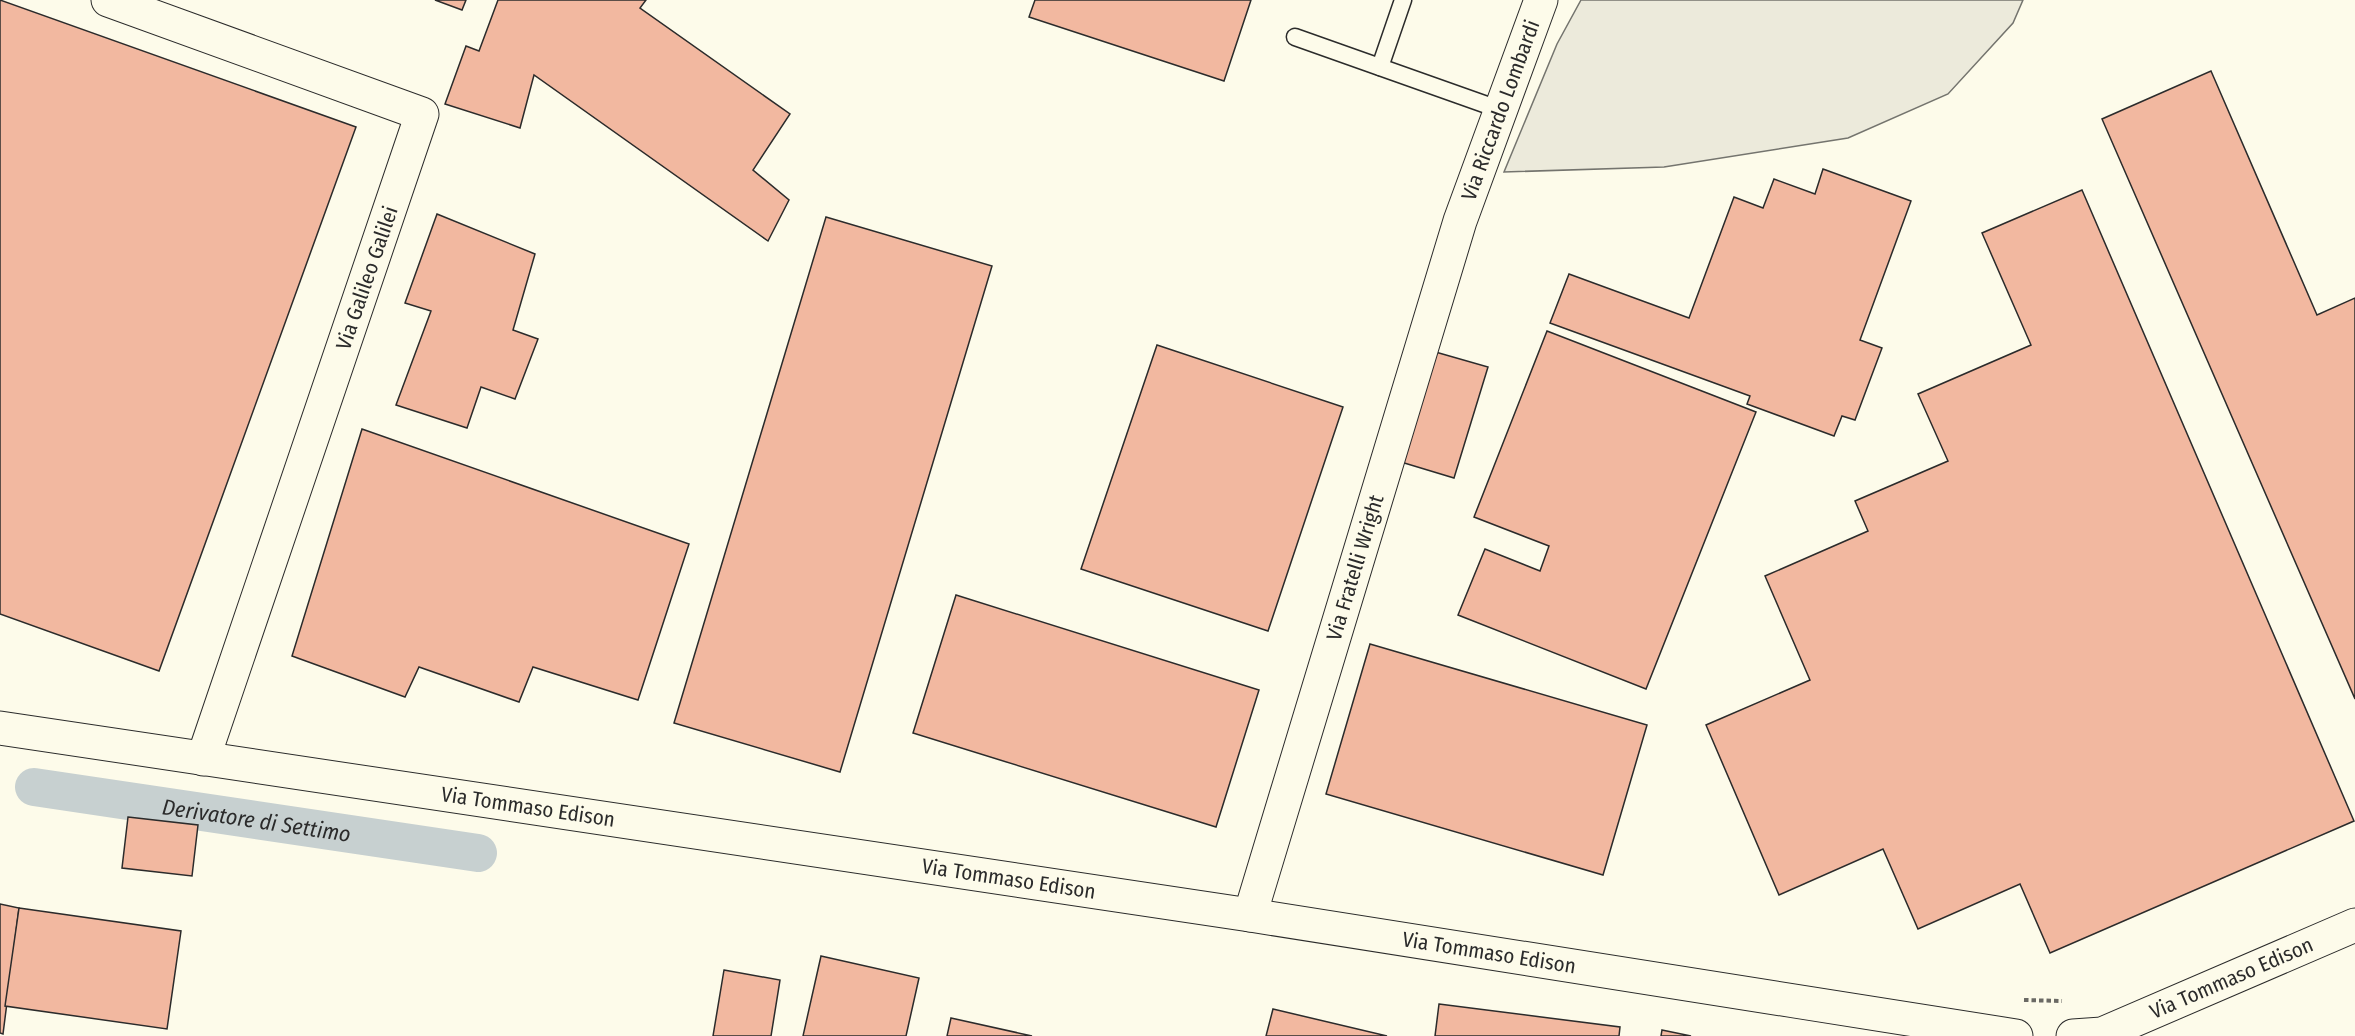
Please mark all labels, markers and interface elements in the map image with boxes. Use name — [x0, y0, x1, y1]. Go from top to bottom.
street label: Via Riccardo Lombardi — [1456, 16, 1546, 204]
street label: Via Galileo Galilei — [330, 203, 404, 353]
street label: Via Fratelli Wright — [1321, 491, 1389, 644]
street label: Via Tommaso Edison — [439, 781, 617, 833]
water label: Derivatore di Settimo — [160, 793, 353, 848]
street label: Via Tommaso Edison — [920, 853, 1097, 905]
street label: Via Tommaso Edison — [1400, 926, 1578, 979]
street label: Via Tommaso Edison — [2146, 932, 2317, 1025]

